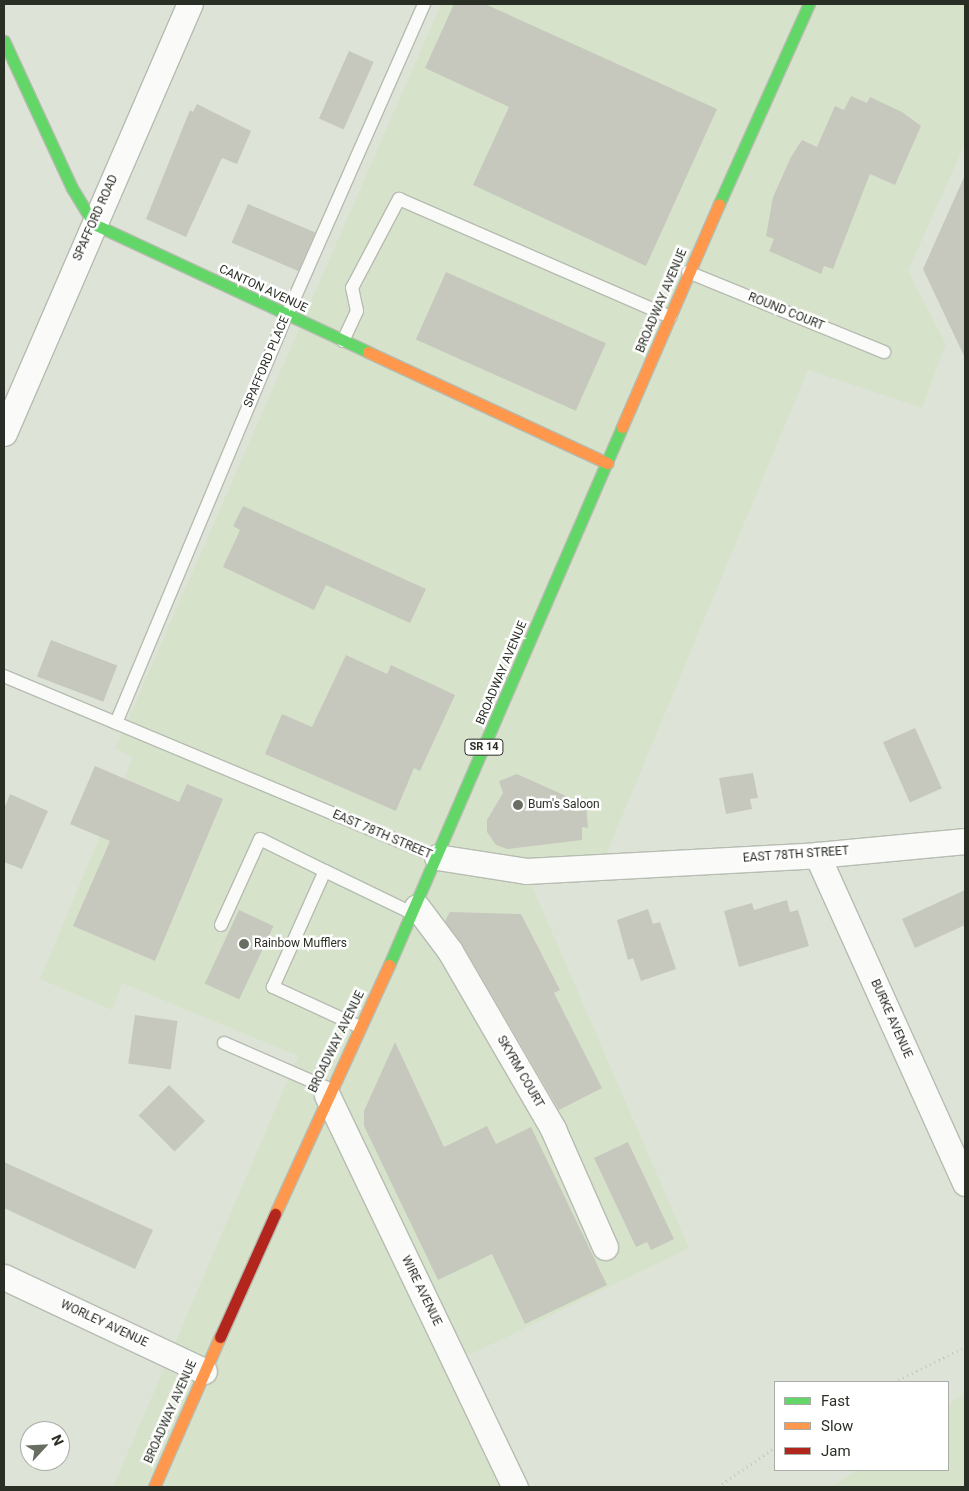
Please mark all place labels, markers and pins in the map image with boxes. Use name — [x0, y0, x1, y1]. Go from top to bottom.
place label: Bum's Saloon — [528, 798, 600, 812]
marker: Bum's Saloon — [512, 799, 524, 811]
place label: Rainbow Mufflers — [254, 937, 347, 951]
marker: Rainbow Mufflers — [238, 938, 250, 950]

